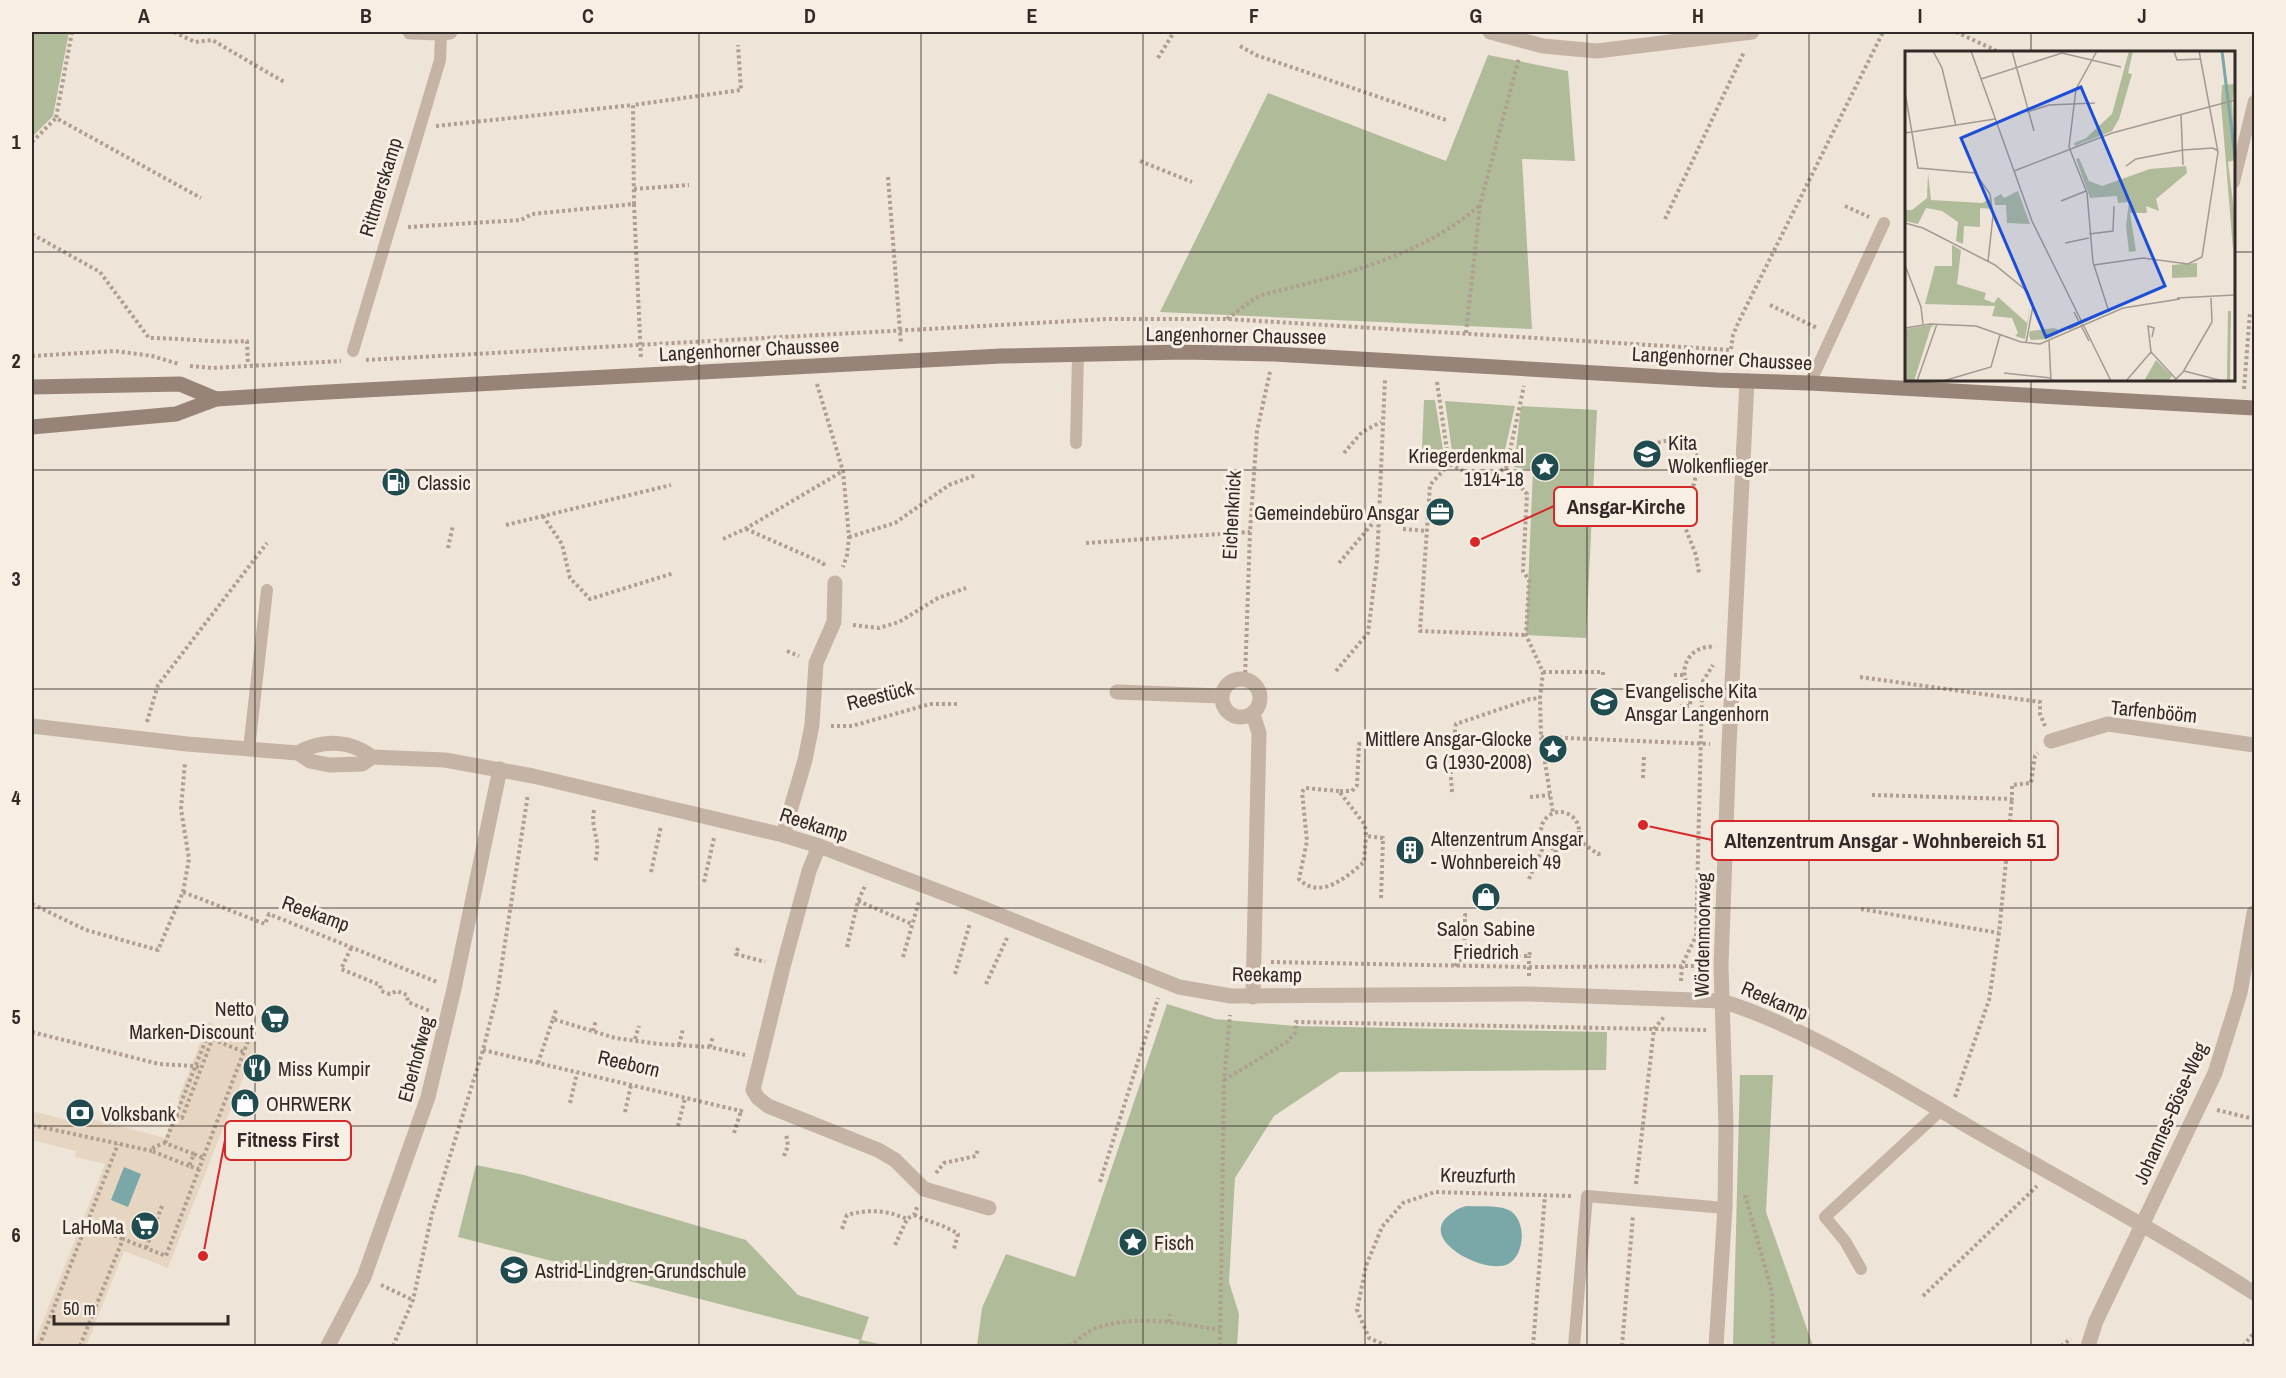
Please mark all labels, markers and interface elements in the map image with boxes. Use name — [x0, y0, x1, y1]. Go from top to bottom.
text: A — [138, 2, 150, 29]
text: B — [360, 2, 372, 29]
text: C — [582, 2, 594, 29]
text: D — [804, 2, 816, 29]
text: E — [1027, 2, 1038, 29]
text: F — [1249, 2, 1259, 29]
text: G — [1470, 2, 1482, 29]
text: H — [1692, 2, 1704, 29]
text: I — [1918, 2, 1922, 29]
text: J — [2137, 2, 2147, 29]
inset map — [1905, 51, 2235, 381]
text: 1 — [11, 128, 21, 155]
street label: Rittmerskamp — [352, 134, 408, 240]
street label: Langenhorner Chaussee — [1146, 320, 1326, 350]
street label: Langenhorner Chaussee — [658, 331, 840, 367]
street label: Langenhorner Chaussee — [1631, 340, 1813, 376]
text: 2 — [11, 347, 21, 374]
place label: Kita Wolkenflieger — [1668, 429, 1769, 479]
school or university icon: Kita Wolkenflieger — [1631, 438, 1663, 470]
place label: Kriegerdenkmal 1914-18 — [1408, 442, 1524, 492]
place icon: Kriegerdenkmal 1914-18 — [1529, 451, 1561, 483]
fuel station icon: Classic — [380, 466, 412, 498]
place label: Classic — [417, 469, 471, 496]
street label: Eichenknick — [1215, 469, 1247, 560]
callout: Ansgar-Kirche — [1554, 487, 1697, 526]
text: Ansgar-Kirche — [1567, 492, 1685, 521]
office icon: Gemeindebüro Ansgar — [1424, 496, 1456, 528]
place label: Gemeindebüro Ansgar — [1254, 499, 1420, 526]
text: 3 — [11, 565, 21, 592]
street label: Reestück — [844, 673, 917, 716]
place label: Evangelische Kita Ansgar Langenhorn — [1624, 677, 1769, 727]
school or university icon: Evangelische Kita Ansgar Langenhorn — [1588, 686, 1620, 718]
street label: Tarfenbööm — [2109, 693, 2199, 729]
place label: Mittlere Ansgar-Glocke G (1930-2008) — [1365, 725, 1532, 775]
place icon: Mittlere Ansgar-Glocke G (1930-2008) — [1537, 733, 1569, 765]
text: 4 — [11, 784, 21, 811]
street label: Reekamp — [776, 800, 852, 848]
callout: Altenzentrum Ansgar - Wohnbereich 51 — [1712, 821, 2058, 860]
place label: Altenzentrum Ansgar - Wohnbereich 49 — [1430, 825, 1584, 875]
text: Altenzentrum Ansgar - Wohnbereich 51 — [1724, 826, 2046, 855]
building icon: Altenzentrum Ansgar - Wohnbereich 49 — [1394, 834, 1426, 866]
street label: Wördenmoorweg — [1687, 872, 1717, 998]
shop icon: Salon Sabine Friedrich — [1470, 881, 1502, 913]
street label: Reekamp — [278, 888, 354, 938]
place label: Salon Sabine Friedrich — [1437, 915, 1535, 965]
street label: Reekamp — [1232, 960, 1302, 988]
street label: Reekamp — [1737, 974, 1813, 1026]
place label: Netto Marken-Discount — [129, 995, 254, 1045]
text: 5 — [11, 1003, 21, 1030]
supermarket icon: Netto Marken-Discount — [259, 1003, 291, 1035]
street label: Eberhofweg — [391, 1013, 439, 1105]
street label: Johannes-Böse-Weg — [2127, 1038, 2213, 1188]
street label: Reeborn — [595, 1043, 663, 1083]
restaurant icon: Miss Kumpir — [241, 1052, 273, 1084]
place label: Miss Kumpir — [278, 1055, 371, 1082]
shop icon: OHRWERK — [229, 1087, 261, 1119]
place label: OHRWERK — [266, 1090, 351, 1117]
bank icon: Volksbank — [64, 1097, 96, 1129]
place label: Volksbank — [101, 1100, 177, 1127]
callout: Fitness First — [225, 1121, 351, 1160]
text: Fitness First — [237, 1125, 339, 1154]
street label: Kreuzfurth — [1440, 1161, 1516, 1189]
supermarket icon: LaHoMa — [129, 1210, 161, 1242]
place label: LaHoMa — [62, 1213, 124, 1240]
text: 6 — [11, 1221, 21, 1248]
place icon: Fisch — [1117, 1226, 1149, 1258]
place label: Fisch — [1154, 1229, 1194, 1256]
school or university icon: Astrid-Lindgren-Grundschule — [498, 1254, 530, 1286]
place label: Astrid-Lindgren-Grundschule — [534, 1257, 746, 1284]
scale bar — [54, 1288, 228, 1326]
text: 50 m — [63, 1296, 96, 1321]

